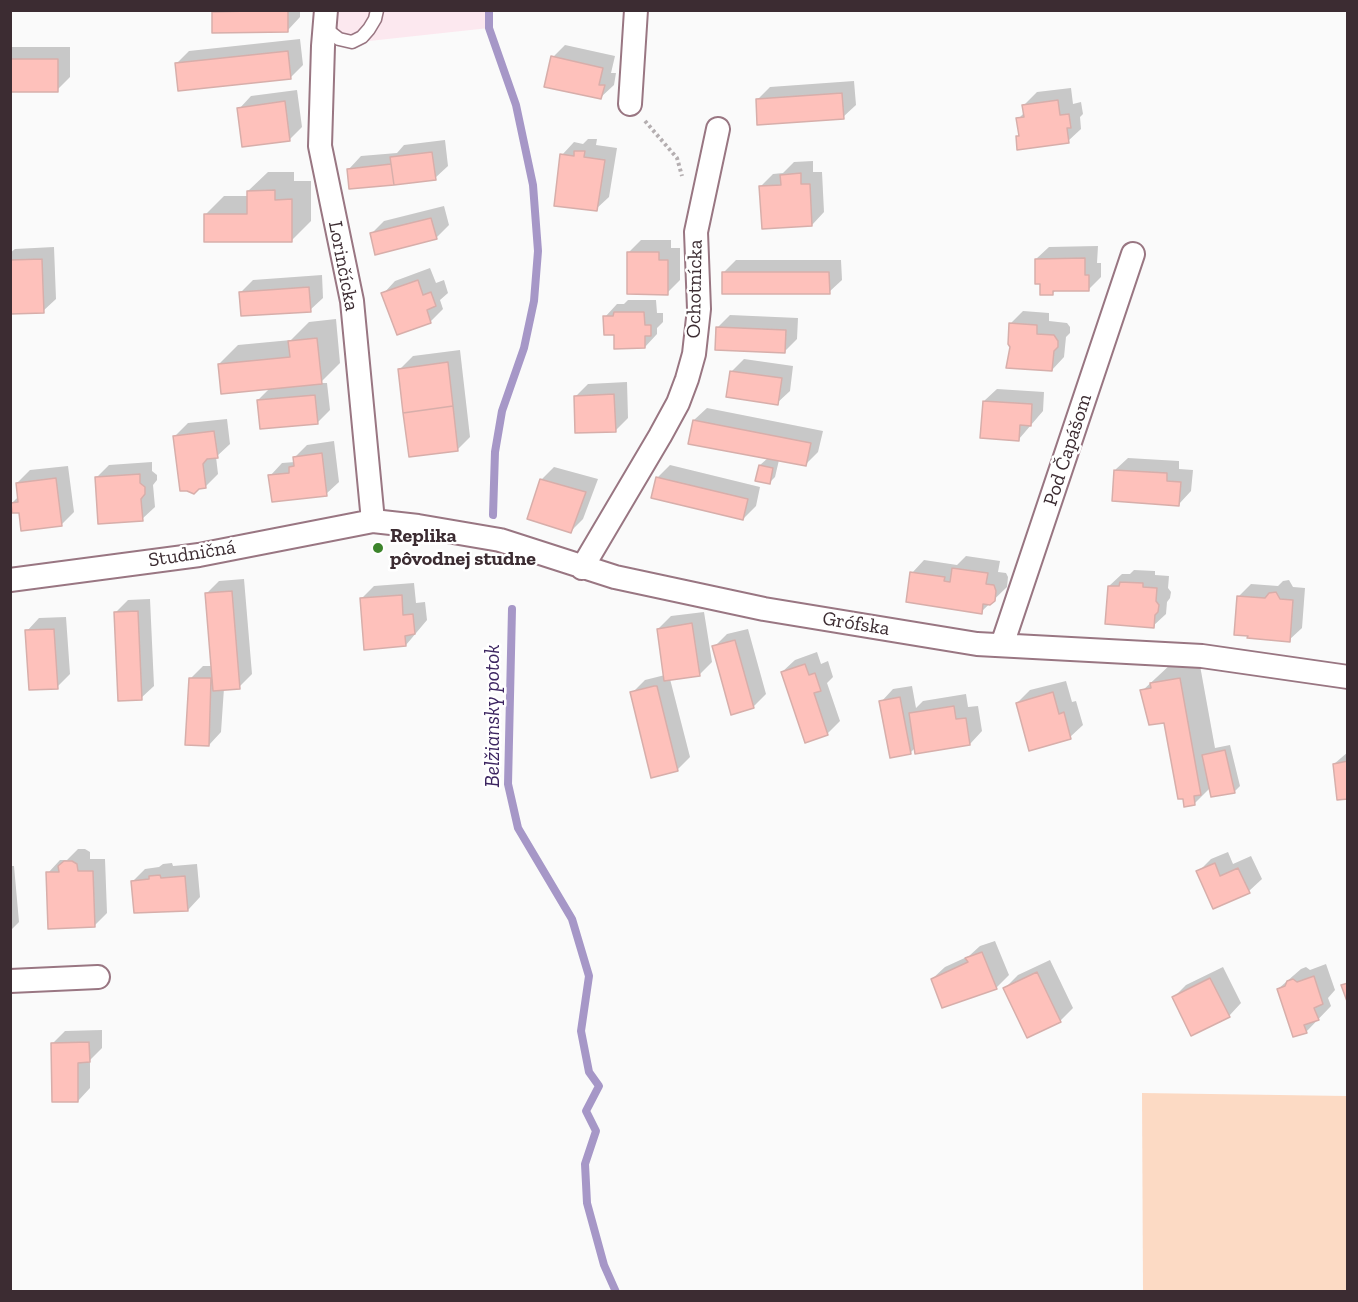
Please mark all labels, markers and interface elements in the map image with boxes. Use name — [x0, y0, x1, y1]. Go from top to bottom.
street label: Lorinčícka — [323, 219, 363, 313]
street label: Ochotnícka — [682, 239, 708, 339]
street label: Pod Čapášom — [1039, 391, 1097, 509]
place label: Replika pôvodnej studne — [390, 524, 536, 571]
street label: Studničná — [147, 535, 237, 573]
marker: Replika pôvodnej studne — [371, 541, 385, 555]
street label: Grófska — [821, 607, 891, 641]
water label: Belžiansky potok — [480, 644, 506, 788]

